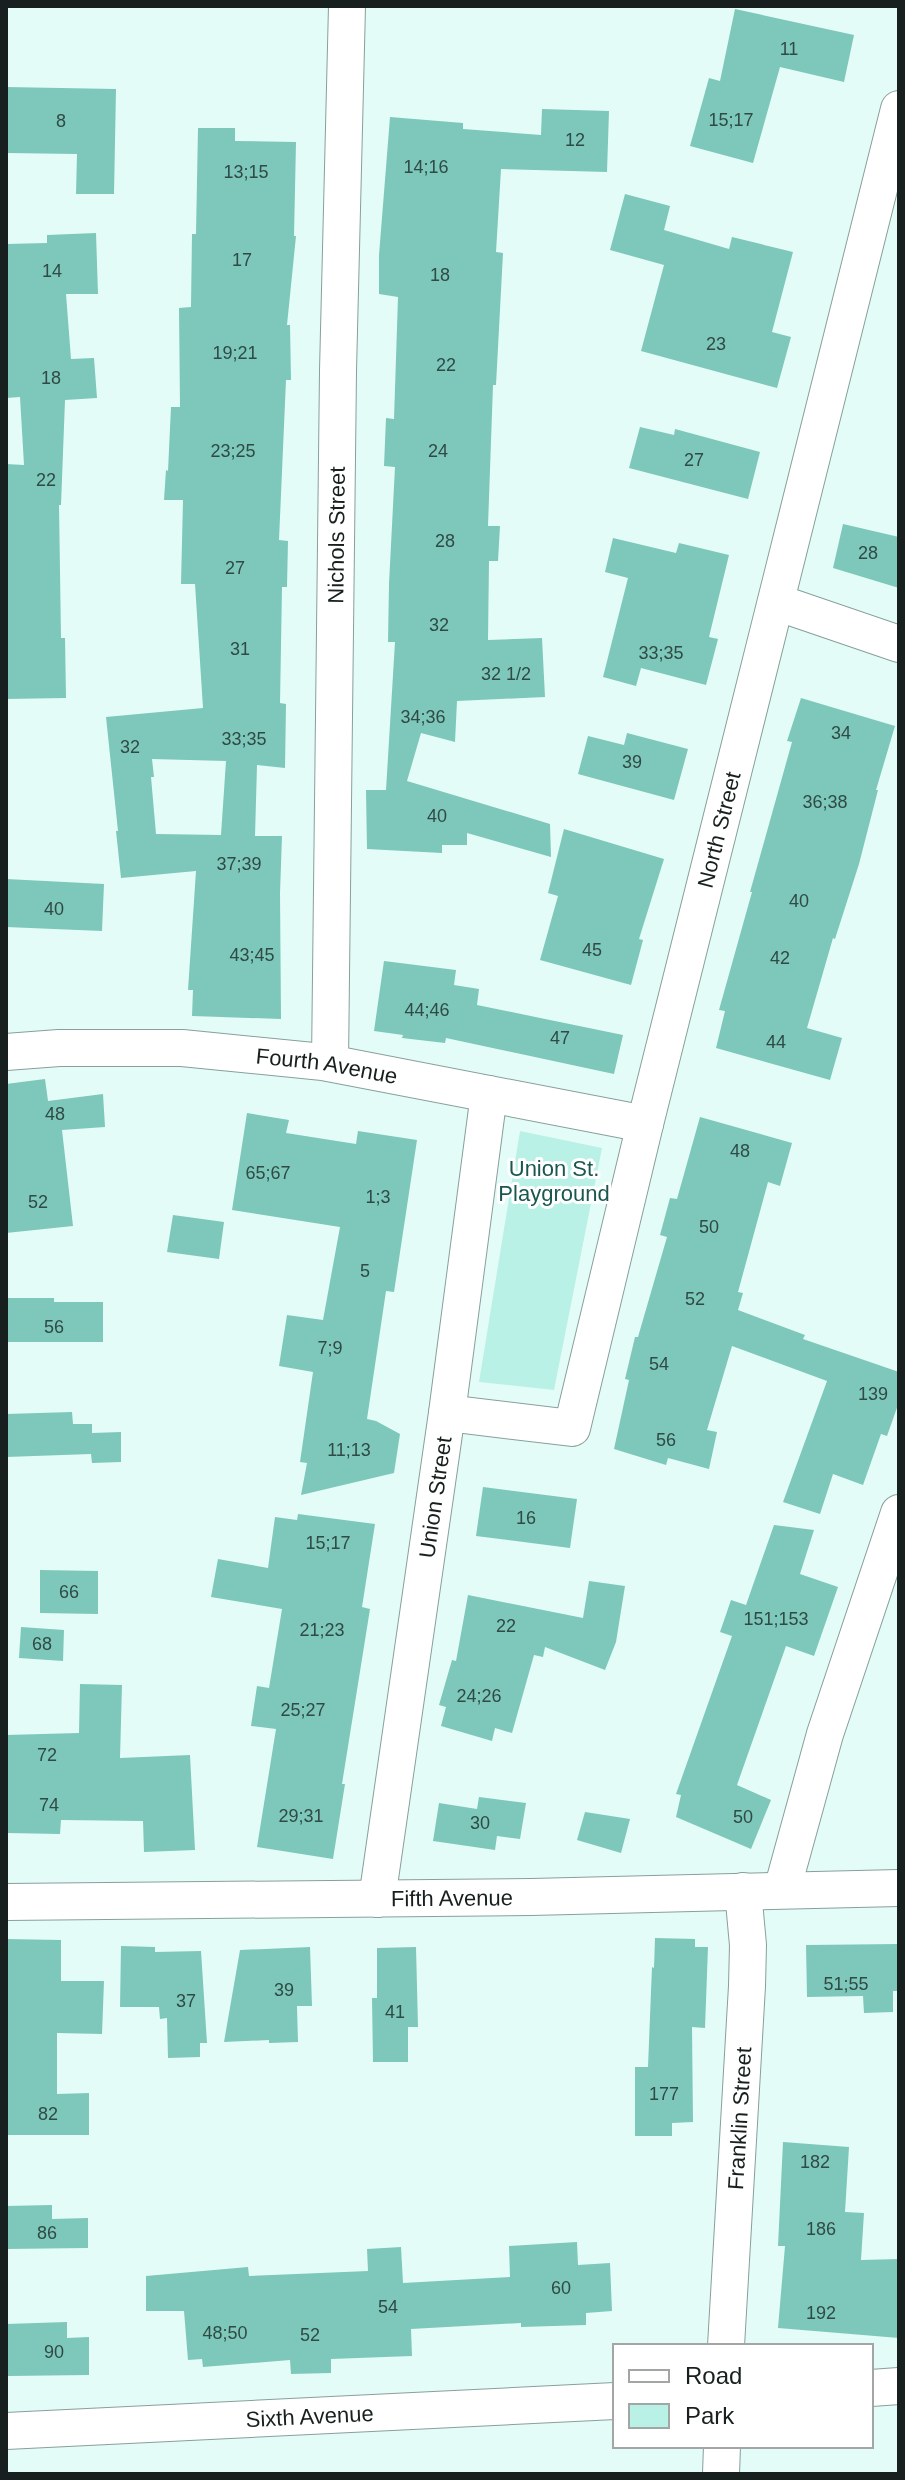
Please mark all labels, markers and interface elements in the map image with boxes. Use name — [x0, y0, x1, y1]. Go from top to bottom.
house number: 11 — [780, 39, 798, 59]
house number: 15;17 — [708, 110, 754, 130]
house number: 8 — [56, 111, 66, 131]
house number: 12 — [565, 130, 585, 150]
house number: 14;16 — [403, 157, 449, 177]
house number: 13;15 — [223, 162, 269, 182]
house number: 17 — [232, 250, 252, 270]
house number: 14 — [42, 261, 62, 281]
house number: 18 — [430, 265, 450, 285]
house number: 23 — [706, 334, 726, 354]
house number: 19;21 — [212, 343, 258, 363]
house number: 22 — [436, 355, 456, 375]
house number: 18 — [41, 368, 61, 388]
house number: 23;25 — [210, 441, 256, 461]
house number: 24 — [428, 441, 448, 461]
house number: 27 — [684, 450, 704, 470]
street label: Nichols Street — [323, 466, 349, 604]
house number: 22 — [36, 470, 56, 490]
house number: 28 — [435, 531, 455, 551]
house number: 28 — [858, 543, 878, 563]
house number: 27 — [225, 558, 245, 578]
house number: 32 — [429, 615, 449, 635]
house number: 31 — [230, 639, 250, 659]
house number: 33;35 — [638, 643, 684, 663]
house number: 32 1/2 — [481, 664, 531, 684]
house number: 34;36 — [400, 707, 446, 727]
house number: 34 — [831, 723, 851, 743]
house number: 33;35 — [221, 729, 267, 749]
house number: 32 — [120, 737, 140, 757]
house number: 39 — [622, 752, 642, 772]
street label: North Street — [692, 769, 745, 890]
house number: 36;38 — [802, 792, 848, 812]
house number: 40 — [427, 806, 447, 826]
house number: 37;39 — [216, 854, 262, 874]
house number: 40 — [789, 891, 809, 911]
house number: 40 — [44, 899, 64, 919]
house number: 45 — [582, 940, 602, 960]
house number: 43;45 — [229, 945, 275, 965]
house number: 42 — [770, 948, 790, 968]
house number: 44;46 — [404, 1000, 450, 1020]
house number: 47 — [550, 1028, 570, 1048]
house number: 44 — [766, 1032, 786, 1052]
street label: Fourth Avenue — [255, 1043, 400, 1089]
house number: 48 — [45, 1104, 65, 1124]
house number: 48 — [730, 1141, 750, 1161]
park label: Union St. Playground — [498, 1156, 610, 1206]
house number: 65;67 — [245, 1163, 291, 1183]
house number: 1;3 — [365, 1187, 391, 1207]
house number: 52 — [28, 1192, 48, 1212]
house number: 50 — [699, 1217, 719, 1237]
house number: 5 — [360, 1261, 370, 1281]
house number: 52 — [685, 1289, 705, 1309]
house number: 56 — [44, 1317, 64, 1337]
house number: 7;9 — [317, 1338, 343, 1358]
house number: 54 — [649, 1354, 669, 1374]
house number: 139 — [858, 1384, 888, 1404]
house number: 56 — [656, 1430, 676, 1450]
street label: Union Street — [414, 1435, 456, 1560]
house number: 11;13 — [327, 1440, 371, 1460]
house number: 16 — [516, 1508, 536, 1528]
house number: 15;17 — [305, 1533, 351, 1553]
house number: 66 — [59, 1582, 79, 1602]
house number: 151;153 — [743, 1609, 809, 1629]
house number: 22 — [496, 1616, 516, 1636]
house number: 21;23 — [299, 1620, 345, 1640]
house number: 68 — [32, 1634, 52, 1654]
house number: 24;26 — [456, 1686, 502, 1706]
house number: 25;27 — [280, 1700, 326, 1720]
house number: 72 — [37, 1745, 57, 1765]
house number: 74 — [39, 1795, 59, 1815]
house number: 29;31 — [278, 1806, 324, 1826]
house number: 50 — [733, 1807, 753, 1827]
house number: 30 — [470, 1813, 490, 1833]
street label: Fifth Avenue — [391, 1885, 513, 1911]
house number: 51;55 — [823, 1974, 869, 1994]
house number: 39 — [274, 1980, 294, 2000]
house number: 37 — [176, 1991, 196, 2011]
house number: 41 — [385, 2002, 405, 2022]
street label: Franklin Street — [723, 2046, 756, 2191]
house number: 177 — [649, 2084, 679, 2104]
house number: 82 — [38, 2104, 58, 2124]
house number: 182 — [800, 2152, 830, 2172]
house number: 186 — [806, 2219, 836, 2239]
house number: 86 — [37, 2223, 57, 2243]
house number: 60 — [551, 2278, 571, 2298]
house number: 54 — [378, 2297, 398, 2317]
house number: 192 — [806, 2303, 836, 2323]
house number: 48;50 — [202, 2323, 248, 2343]
house number: 52 — [300, 2325, 320, 2345]
house number: 90 — [44, 2342, 64, 2362]
legend — [613, 2344, 873, 2448]
text: Road — [685, 2362, 742, 2389]
street label: Sixth Avenue — [245, 2400, 374, 2432]
text: Park — [685, 2402, 735, 2429]

